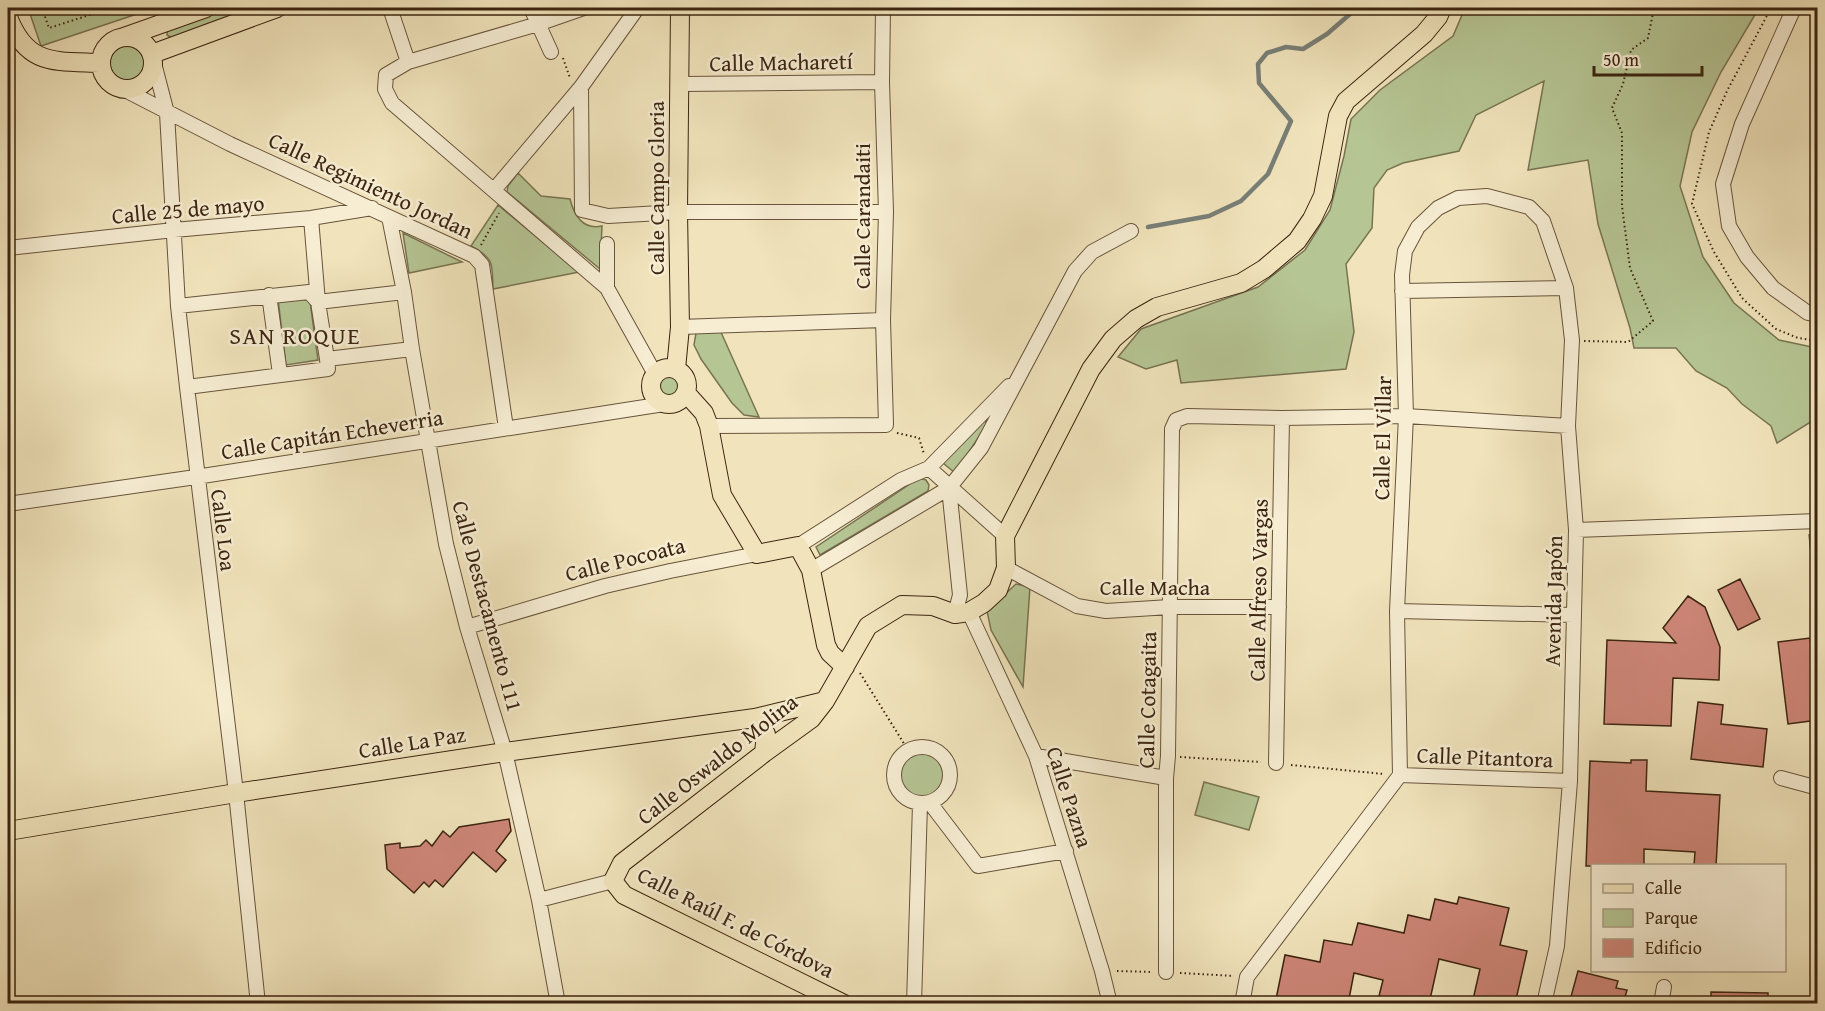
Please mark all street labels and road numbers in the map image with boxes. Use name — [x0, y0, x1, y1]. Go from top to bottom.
street label: Calle Macharetí — [709, 45, 854, 79]
street label: Calle Campo Gloria — [640, 100, 672, 275]
street label: Calle Regimiento Jordan — [264, 124, 479, 247]
street label: Calle Carandaiti — [846, 143, 878, 289]
street label: Calle 25 de mayo — [110, 186, 266, 232]
street label: Calle El Villar — [1365, 376, 1399, 500]
street label: Calle Capitán Echeverria — [219, 401, 446, 467]
street label: Calle Loa — [203, 487, 245, 573]
street label: Calle Destacamento 111 — [444, 497, 532, 715]
street label: Calle Alfreso Vargas — [1240, 498, 1276, 682]
street label: Calle Pocoata — [562, 529, 689, 589]
street label: Avenida Japón — [1536, 534, 1570, 667]
street label: Calle Macha — [1100, 571, 1211, 603]
street label: Calle Cotagaita — [1130, 631, 1164, 769]
street label: Calle Oswaldo Molina — [630, 686, 805, 832]
street label: Calle La Paz — [356, 718, 468, 766]
street label: Calle Pitantora — [1416, 739, 1554, 775]
street label: Calle Pazna — [1039, 742, 1102, 852]
street label: Calle Raúl F. de Córdova — [632, 858, 840, 986]

